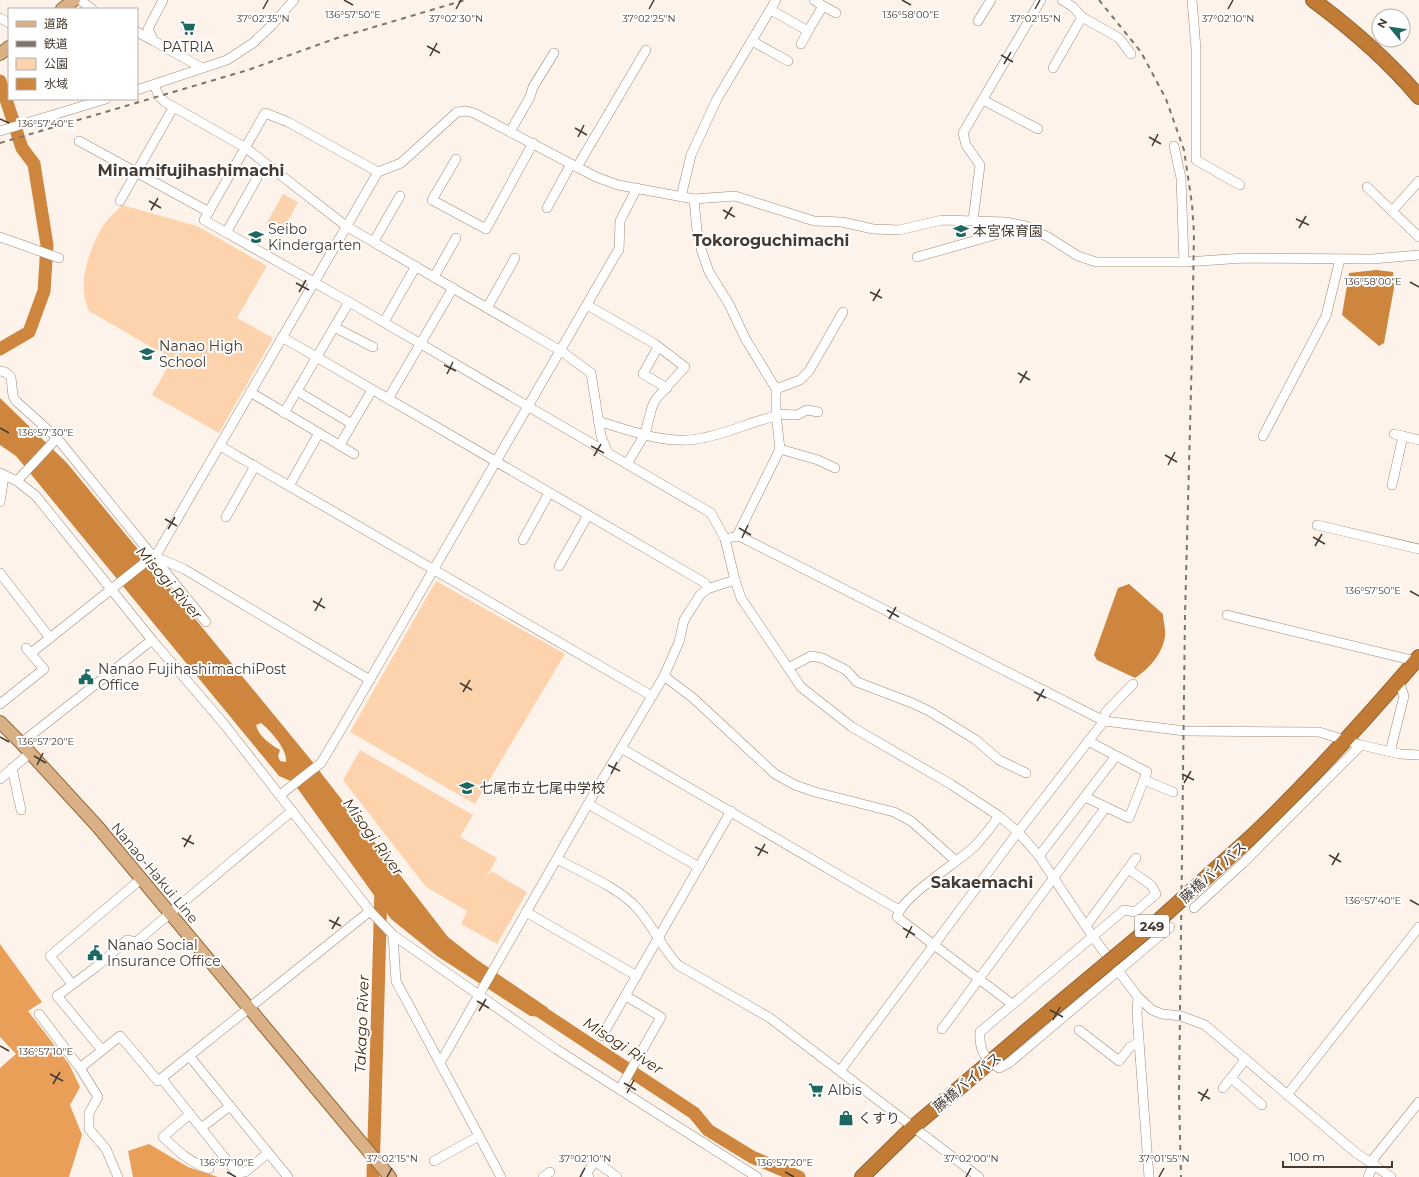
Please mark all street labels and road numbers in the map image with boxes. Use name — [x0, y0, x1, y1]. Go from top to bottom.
street label: Nanao-Hakui Line — [108, 819, 202, 927]
street label: 藤橋バイパス — [1176, 837, 1250, 907]
road number: 249 — [1135, 915, 1169, 937]
street label: 藤橋バイパス — [929, 1048, 1005, 1116]

